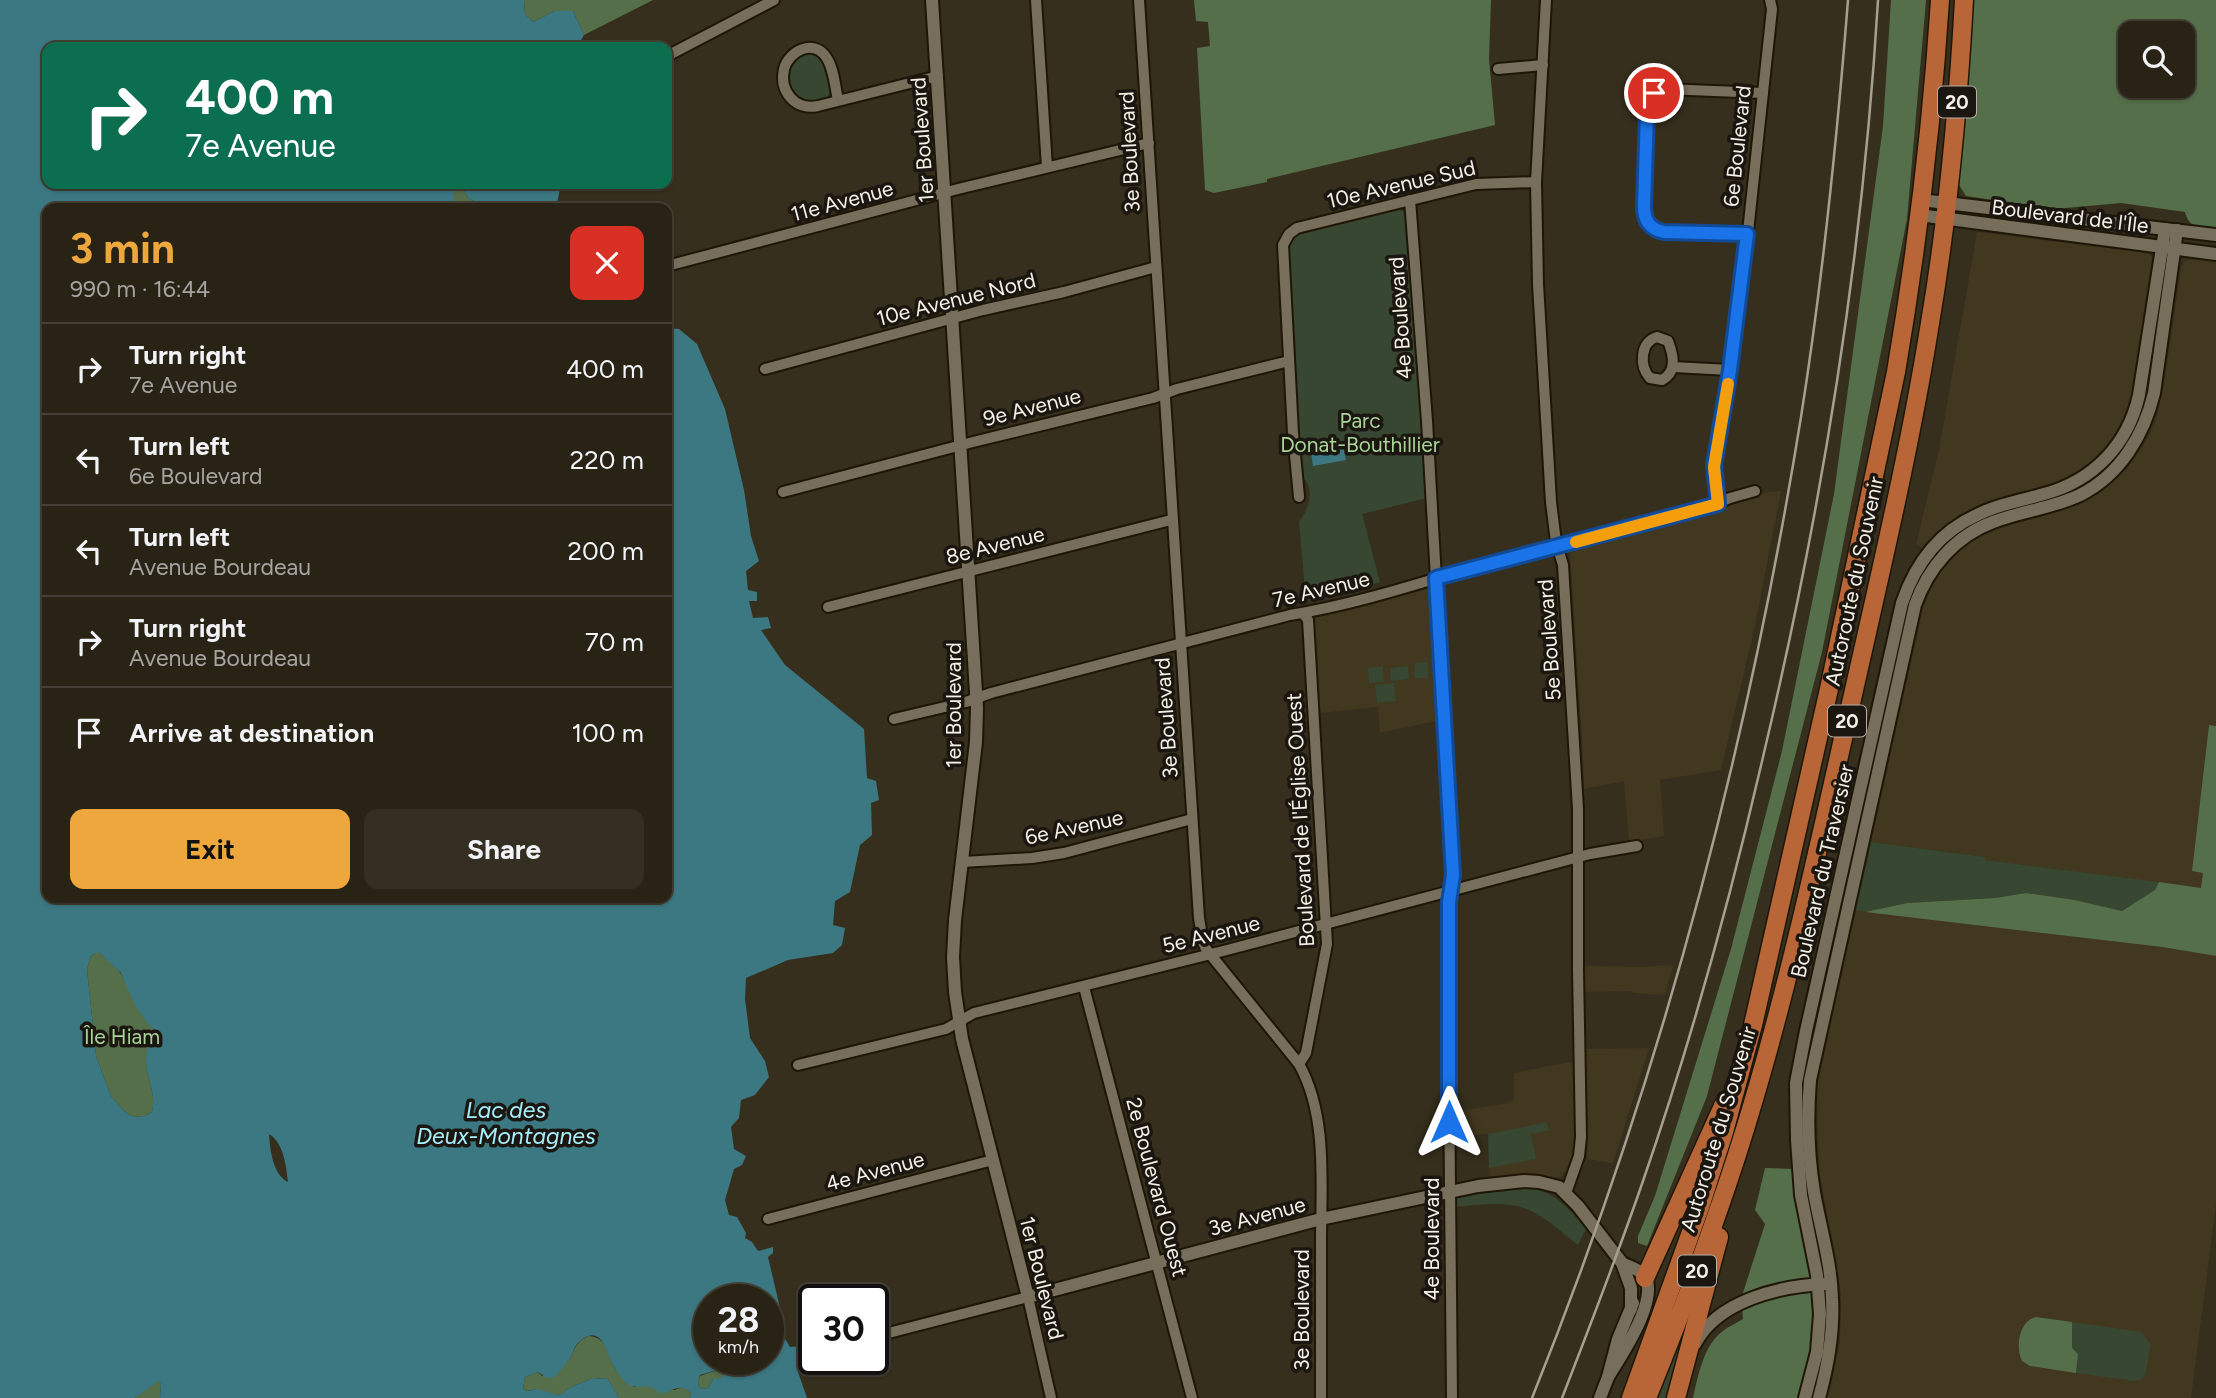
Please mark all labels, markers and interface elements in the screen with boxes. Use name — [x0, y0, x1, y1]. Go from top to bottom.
map controls — [2118, 21, 2195, 98]
button: search — [2118, 21, 2195, 98]
pin — [1624, 63, 1684, 123]
text: 400 m — [185, 67, 334, 126]
icon: right — [70, 70, 161, 161]
icon: arrive — [1635, 74, 1673, 112]
street label: 1er Boulevard — [905, 76, 939, 204]
street label: 6e Boulevard — [1718, 84, 1756, 208]
road number: 20 — [1938, 86, 1976, 118]
street label: 3e Boulevard — [1113, 91, 1145, 213]
text: 7e Avenue — [185, 127, 336, 165]
street label: 10e Avenue Sud — [1324, 155, 1478, 213]
street label: 11e Avenue — [788, 175, 896, 227]
street label: Boulevard de l'Île — [1990, 194, 2150, 238]
text: 3 min — [70, 223, 175, 274]
button: close — [570, 226, 644, 300]
street label: 4e Boulevard — [1383, 256, 1417, 380]
street label: 10e Avenue Nord — [874, 267, 1038, 331]
text: 990 m · 16:44 — [70, 275, 210, 303]
text: Turn right — [129, 339, 246, 371]
icon: right — [70, 350, 108, 388]
text: 400 m — [566, 353, 644, 385]
text: 7e Avenue — [129, 371, 237, 399]
street label: 9e Avenue — [981, 383, 1083, 431]
park label: Parc Donat-Bouthillier — [1280, 408, 1440, 457]
text: Turn left — [129, 430, 230, 462]
icon: left — [70, 441, 108, 479]
text: 220 m — [570, 444, 644, 476]
text: 6e Boulevard — [129, 462, 262, 490]
street label: Autoroute du Souvenir — [1820, 474, 1888, 688]
text: Turn left — [129, 521, 230, 553]
street label: 8e Avenue — [943, 521, 1047, 569]
icon: left — [70, 532, 108, 570]
text: 200 m — [568, 535, 644, 567]
text: Avenue Bourdeau — [129, 553, 311, 581]
street label: 7e Avenue — [1270, 566, 1372, 612]
street label: 5e Boulevard — [1532, 578, 1566, 702]
text: Turn right — [129, 612, 246, 644]
icon: right — [70, 623, 108, 661]
text: 70 m — [585, 626, 644, 658]
street label: 1er Boulevard — [941, 642, 966, 768]
text: Avenue Bourdeau — [129, 644, 311, 672]
street label: 3e Boulevard — [1149, 657, 1183, 779]
street label: Boulevard de l'Église Ouest — [1281, 692, 1319, 948]
road number: 20 — [1828, 706, 1866, 736]
icon: arrive — [70, 714, 108, 752]
text: Arrive at destination — [129, 717, 374, 749]
text: 100 m — [571, 717, 644, 749]
street label: Boulevard du Traversier — [1785, 762, 1859, 980]
street label: 6e Avenue — [1023, 804, 1125, 850]
button: Exit — [70, 809, 350, 889]
button: Share — [364, 809, 644, 889]
street label: 5e Avenue — [1160, 910, 1262, 958]
street label: Autoroute du Souvenir — [1675, 1023, 1761, 1235]
park label: Île Hiam — [83, 1024, 160, 1049]
position arrow — [1412, 1085, 1486, 1159]
street label: 2e Boulevard Ouest — [1121, 1095, 1193, 1279]
water label: Lac des Deux-Montagnes — [416, 1096, 596, 1150]
street label: 4e Avenue — [823, 1146, 927, 1196]
street label: 4e Boulevard — [1419, 1177, 1444, 1301]
street label: 3e Avenue — [1206, 1191, 1308, 1241]
street label: 1er Boulevard — [1015, 1214, 1069, 1342]
street label: 3e Boulevard — [1289, 1249, 1314, 1371]
road number: 20 — [1678, 1256, 1716, 1287]
speed limit sign: 30 — [798, 1284, 889, 1375]
text: 28 — [718, 1299, 759, 1341]
text: km/h — [718, 1336, 759, 1358]

